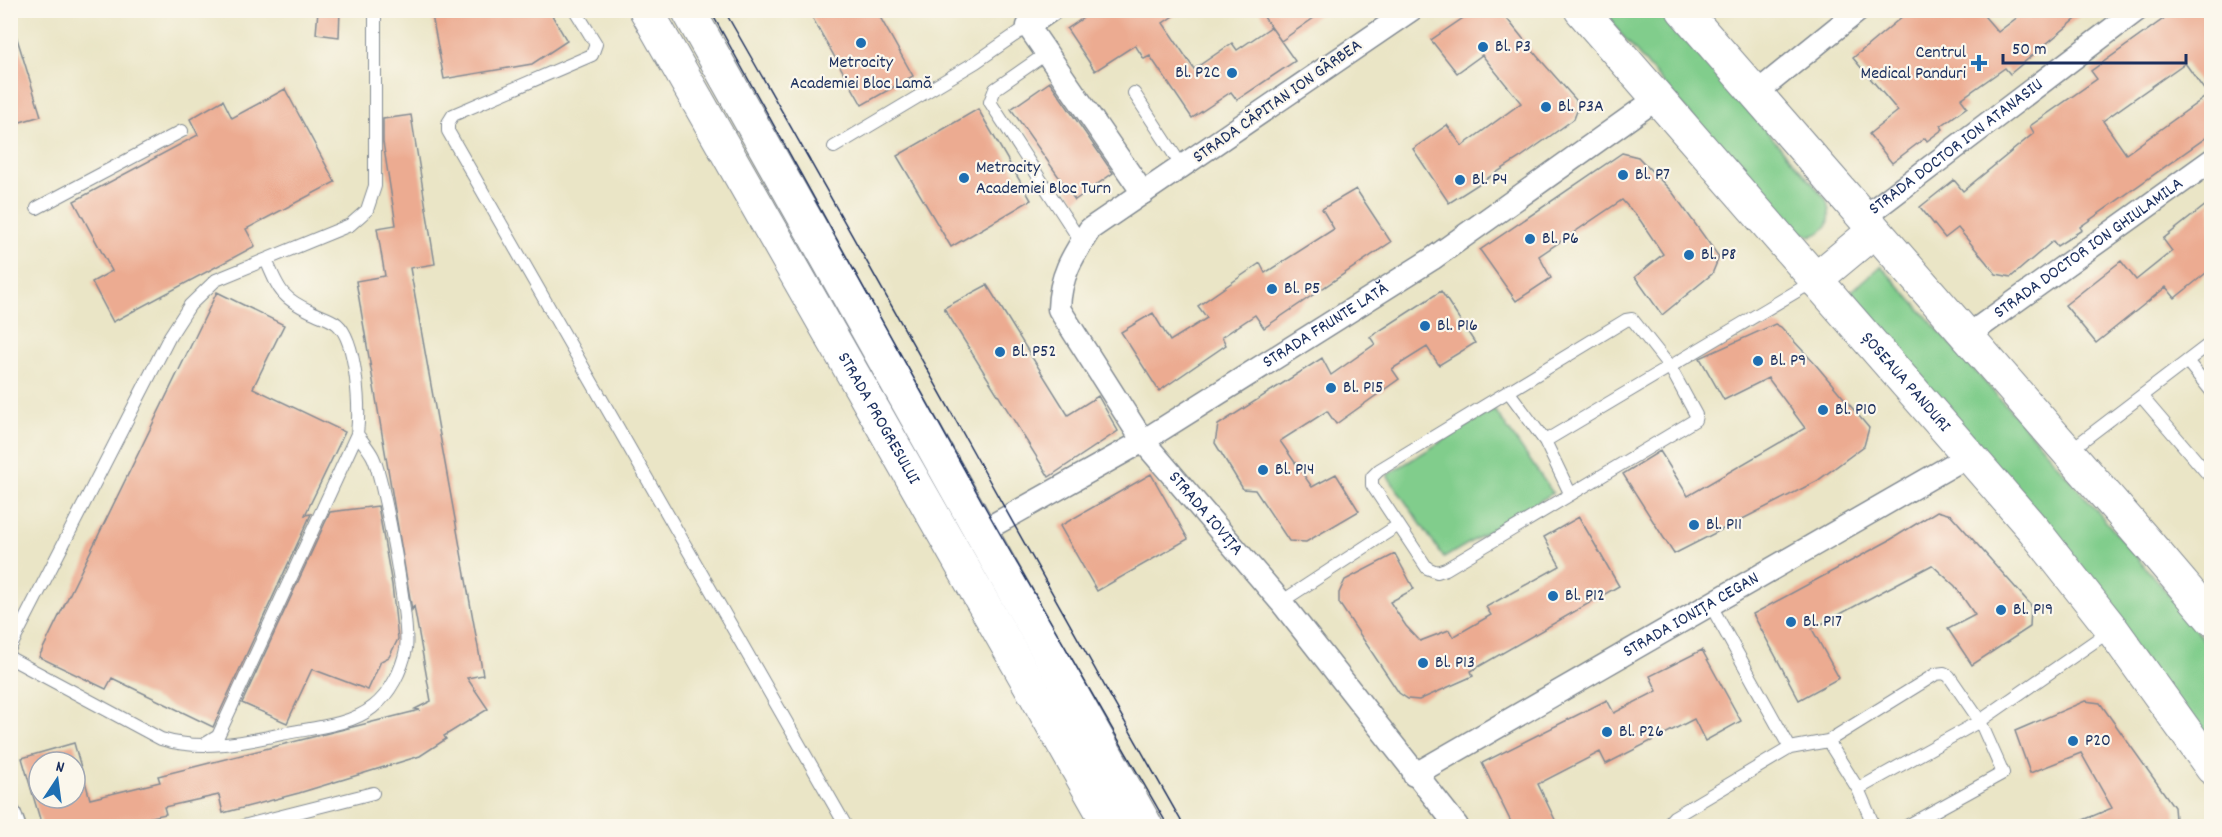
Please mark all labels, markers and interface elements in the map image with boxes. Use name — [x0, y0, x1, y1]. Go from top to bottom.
scale bar — [2003, 27, 2186, 65]
street label: STRADA CĂPITAN ION GÂRBEA — [1188, 34, 1368, 170]
place label: Bl. P3 — [1495, 35, 1531, 60]
marker: Metrocity Academiei Bloc Lamă — [854, 36, 868, 50]
text: 50 m — [2012, 38, 2047, 63]
marker: Bl. P3 — [1476, 40, 1490, 54]
place label: Centrul Medical Panduri — [1861, 41, 1967, 87]
place label: Metrocity Academiei Bloc Lamă — [790, 51, 932, 97]
marker: Centrul Medical Panduri — [1970, 54, 1988, 72]
place label: Bl. P2C — [1175, 61, 1220, 86]
marker: Bl. P2C — [1225, 66, 1239, 80]
street label: STRADA DOCTOR ION ATANASIU — [1864, 73, 2049, 222]
place label: Bl. P3A — [1558, 95, 1604, 120]
marker: Bl. P3A — [1539, 100, 1553, 114]
place label: Metrocity Academiei Bloc Turn — [976, 156, 1111, 202]
place label: Bl. P7 — [1635, 163, 1670, 188]
place label: Bl. P4 — [1472, 168, 1508, 193]
marker: Bl. P7 — [1616, 168, 1630, 182]
marker: Metrocity Academiei Bloc Turn — [957, 171, 971, 185]
street label: STRADA DOCTOR ION GHIULAMILA — [1989, 172, 2189, 325]
marker: Bl. P4 — [1453, 173, 1467, 187]
place label: Bl. P6 — [1542, 227, 1579, 252]
marker: Bl. P6 — [1523, 232, 1537, 246]
place label: Bl. P8 — [1701, 243, 1736, 268]
marker: Bl. P8 — [1682, 248, 1696, 262]
street label: STRADA FRUNTE LATĂ — [1258, 277, 1394, 375]
place label: Bl. P5 — [1284, 277, 1320, 302]
marker: Bl. P5 — [1265, 282, 1279, 296]
place label: Bl. P16 — [1437, 314, 1478, 339]
marker: Bl. P16 — [1418, 319, 1432, 333]
street label: ȘOSEAUA PANDURI — [1855, 327, 1956, 438]
place label: Bl. P52 — [1012, 340, 1056, 365]
marker: Bl. P52 — [993, 345, 1007, 359]
street label: STRADA PROGRESULUI — [831, 348, 926, 490]
place label: Bl. P9 — [1770, 349, 1806, 374]
marker: Bl. P9 — [1751, 354, 1765, 368]
place label: Bl. P15 — [1343, 376, 1383, 401]
marker: Bl. P15 — [1324, 381, 1338, 395]
place label: Bl. P10 — [1835, 398, 1877, 423]
marker: Bl. P10 — [1816, 403, 1830, 417]
place label: Bl. P14 — [1275, 458, 1315, 483]
marker: Bl. P14 — [1256, 463, 1270, 477]
street label: STRADA IOVIȚA — [1162, 466, 1249, 562]
place label: Bl. P11 — [1706, 513, 1742, 538]
marker: Bl. P11 — [1687, 518, 1701, 532]
street label: STRADA IONIȚA CEGAN — [1619, 566, 1764, 664]
place label: Bl. P12 — [1565, 584, 1605, 609]
marker: Bl. P12 — [1546, 589, 1560, 603]
place label: Bl. P19 — [2013, 598, 2053, 623]
marker: Bl. P19 — [1994, 603, 2008, 617]
place label: Bl. P17 — [1803, 610, 1842, 635]
marker: Bl. P17 — [1784, 615, 1798, 629]
place label: Bl. P13 — [1435, 651, 1475, 676]
marker: Bl. P13 — [1416, 656, 1430, 670]
place label: Bl. P26 — [1619, 720, 1664, 745]
marker: Bl. P26 — [1600, 725, 1614, 739]
place label: P20 — [2085, 729, 2111, 754]
marker: P20 — [2066, 734, 2080, 748]
north arrow — [27, 750, 87, 810]
text: N — [53, 756, 66, 780]

